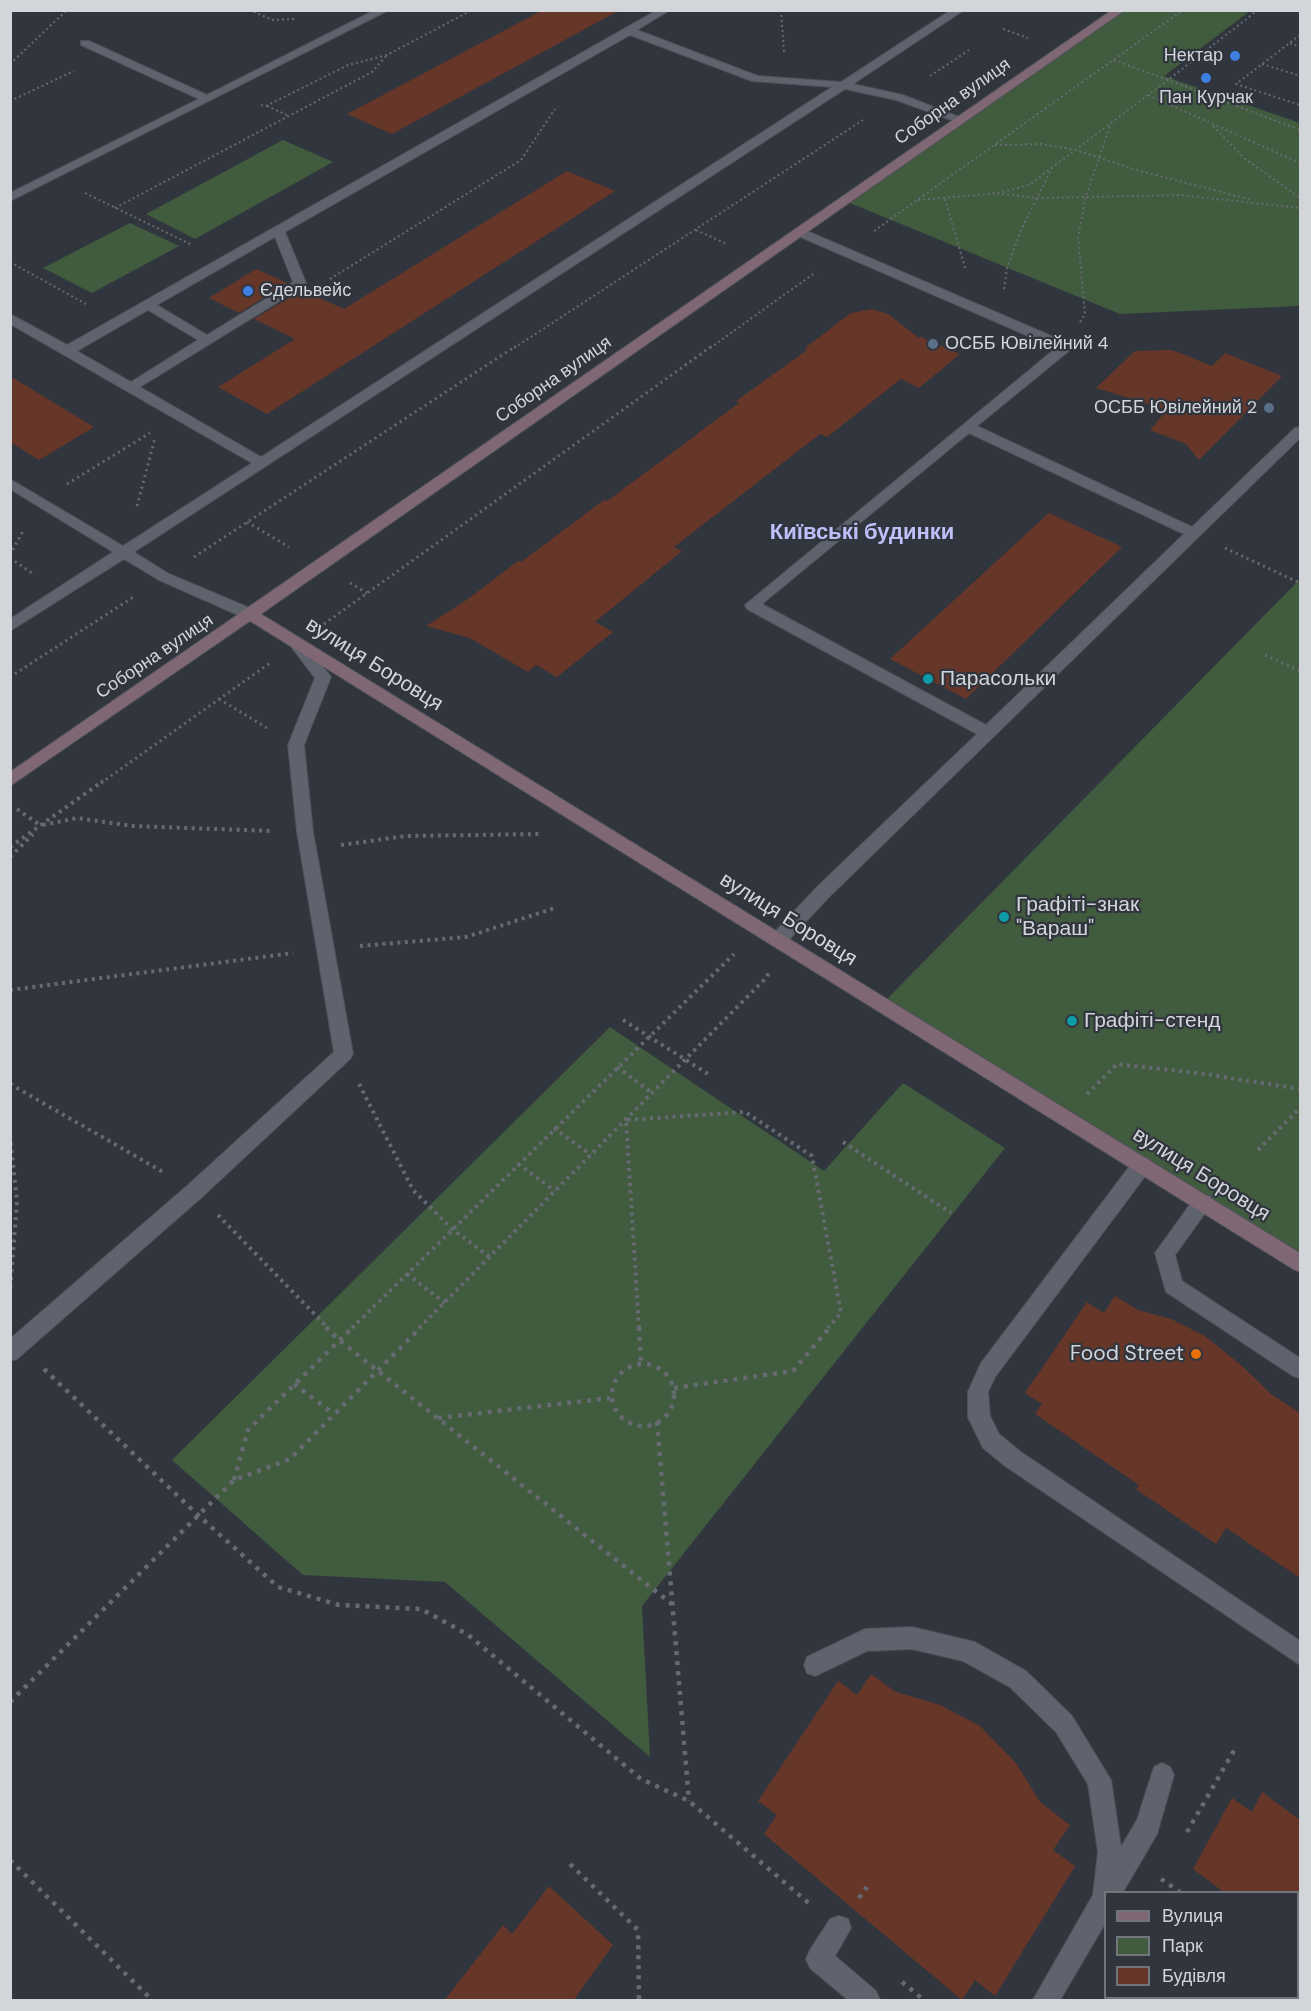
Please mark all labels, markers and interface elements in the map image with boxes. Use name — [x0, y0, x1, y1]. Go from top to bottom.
place label: Нектар — [1164, 45, 1223, 67]
marker: Нектар — [1228, 49, 1242, 63]
street label: Соборна вулиця — [891, 54, 1015, 150]
marker: Пан Курчак — [1199, 71, 1213, 85]
place label: Пан Курчак — [1159, 87, 1253, 109]
place label: Єдельвейс — [260, 280, 351, 302]
marker: Єдельвейс — [241, 284, 255, 298]
street label: Соборна вулиця — [492, 332, 616, 428]
place label: ОСББ Ювілейний 4 — [945, 333, 1108, 355]
marker: ОСББ Ювілейний 4 — [926, 337, 940, 351]
place label: ОСББ Ювілейний 2 — [1094, 397, 1257, 419]
marker: ОСББ Ювілейний 2 — [1262, 401, 1276, 415]
district label: Київські будинки — [770, 520, 954, 546]
street label: Соборна вулиця — [92, 610, 218, 704]
street label: вулиця Боровця — [301, 613, 447, 717]
place label: Парасольки — [940, 666, 1056, 692]
marker: Парасольки — [921, 672, 935, 686]
street label: вулиця Боровця — [715, 868, 861, 972]
place label: Графіті-знак "Вараш" — [1016, 892, 1139, 942]
marker: Графіті-знак "Вараш" — [997, 910, 1011, 924]
place label: Графіті-стенд — [1084, 1008, 1221, 1034]
marker: Графіті-стенд — [1065, 1014, 1079, 1028]
street label: вулиця Боровця — [1128, 1123, 1274, 1227]
place label: Food Street — [1070, 1341, 1184, 1367]
marker: Food Street — [1189, 1347, 1203, 1361]
legend — [1104, 1891, 1299, 1999]
text: Вулиця — [1162, 1904, 1223, 1928]
text: Парк — [1162, 1934, 1203, 1958]
text: Будівля — [1162, 1964, 1226, 1988]

